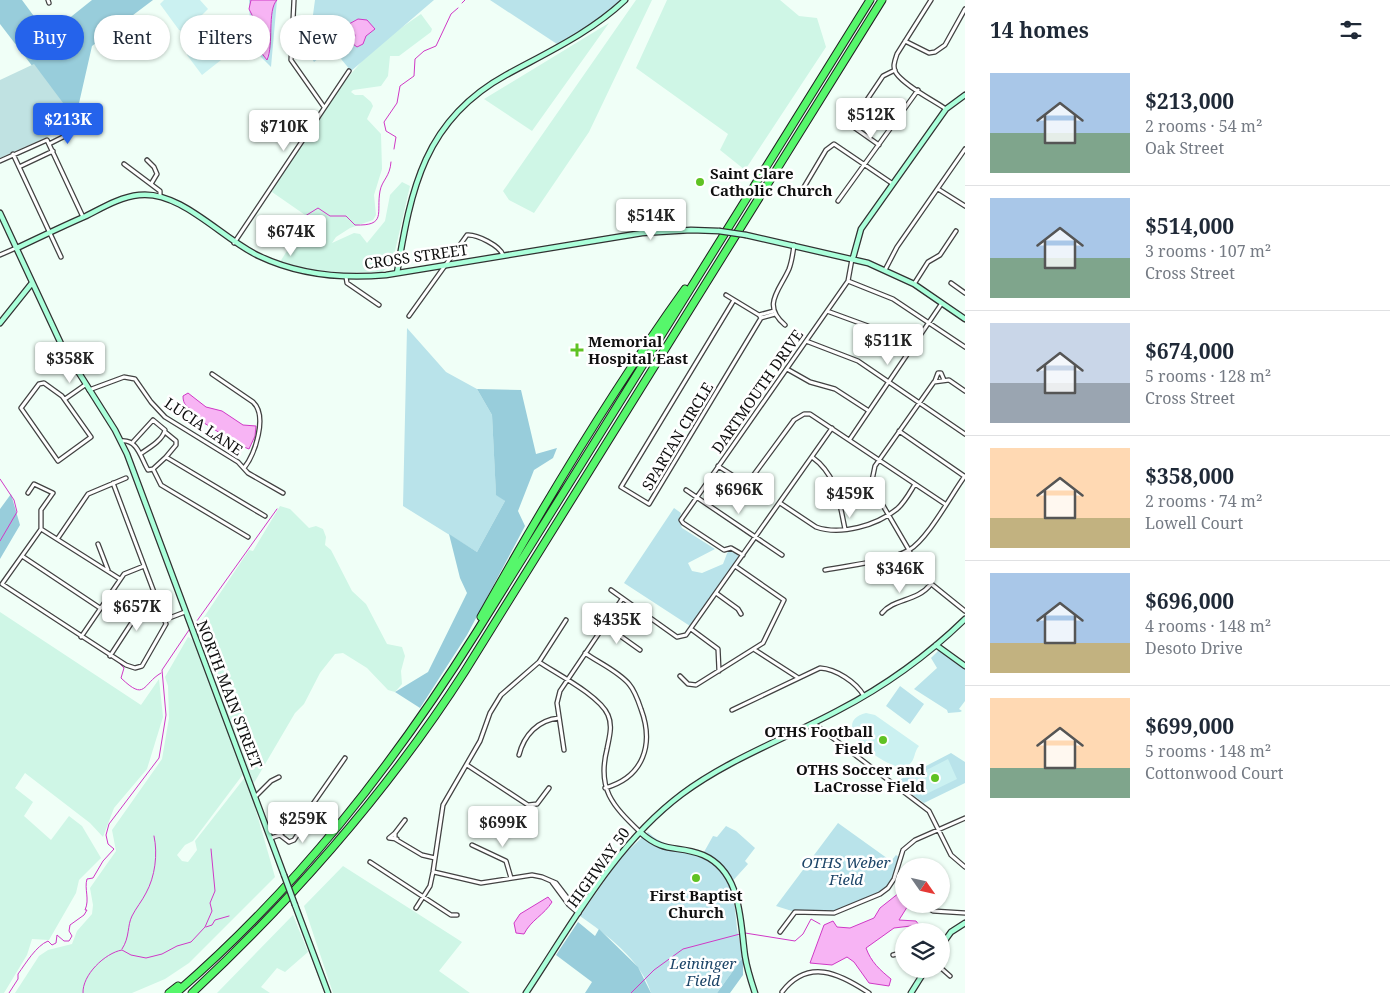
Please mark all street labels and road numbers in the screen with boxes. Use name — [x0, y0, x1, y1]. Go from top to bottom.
street label: CROSS STREET — [363, 239, 469, 273]
street label: DARTMOUTH DRIVE — [707, 325, 807, 457]
street label: SPARTAN CIRCLE — [637, 378, 717, 494]
street label: LUCIA LANE — [161, 393, 247, 459]
street label: NORTH MAIN STREET — [192, 617, 268, 771]
street label: HIGHWAY 50 — [562, 823, 634, 911]

